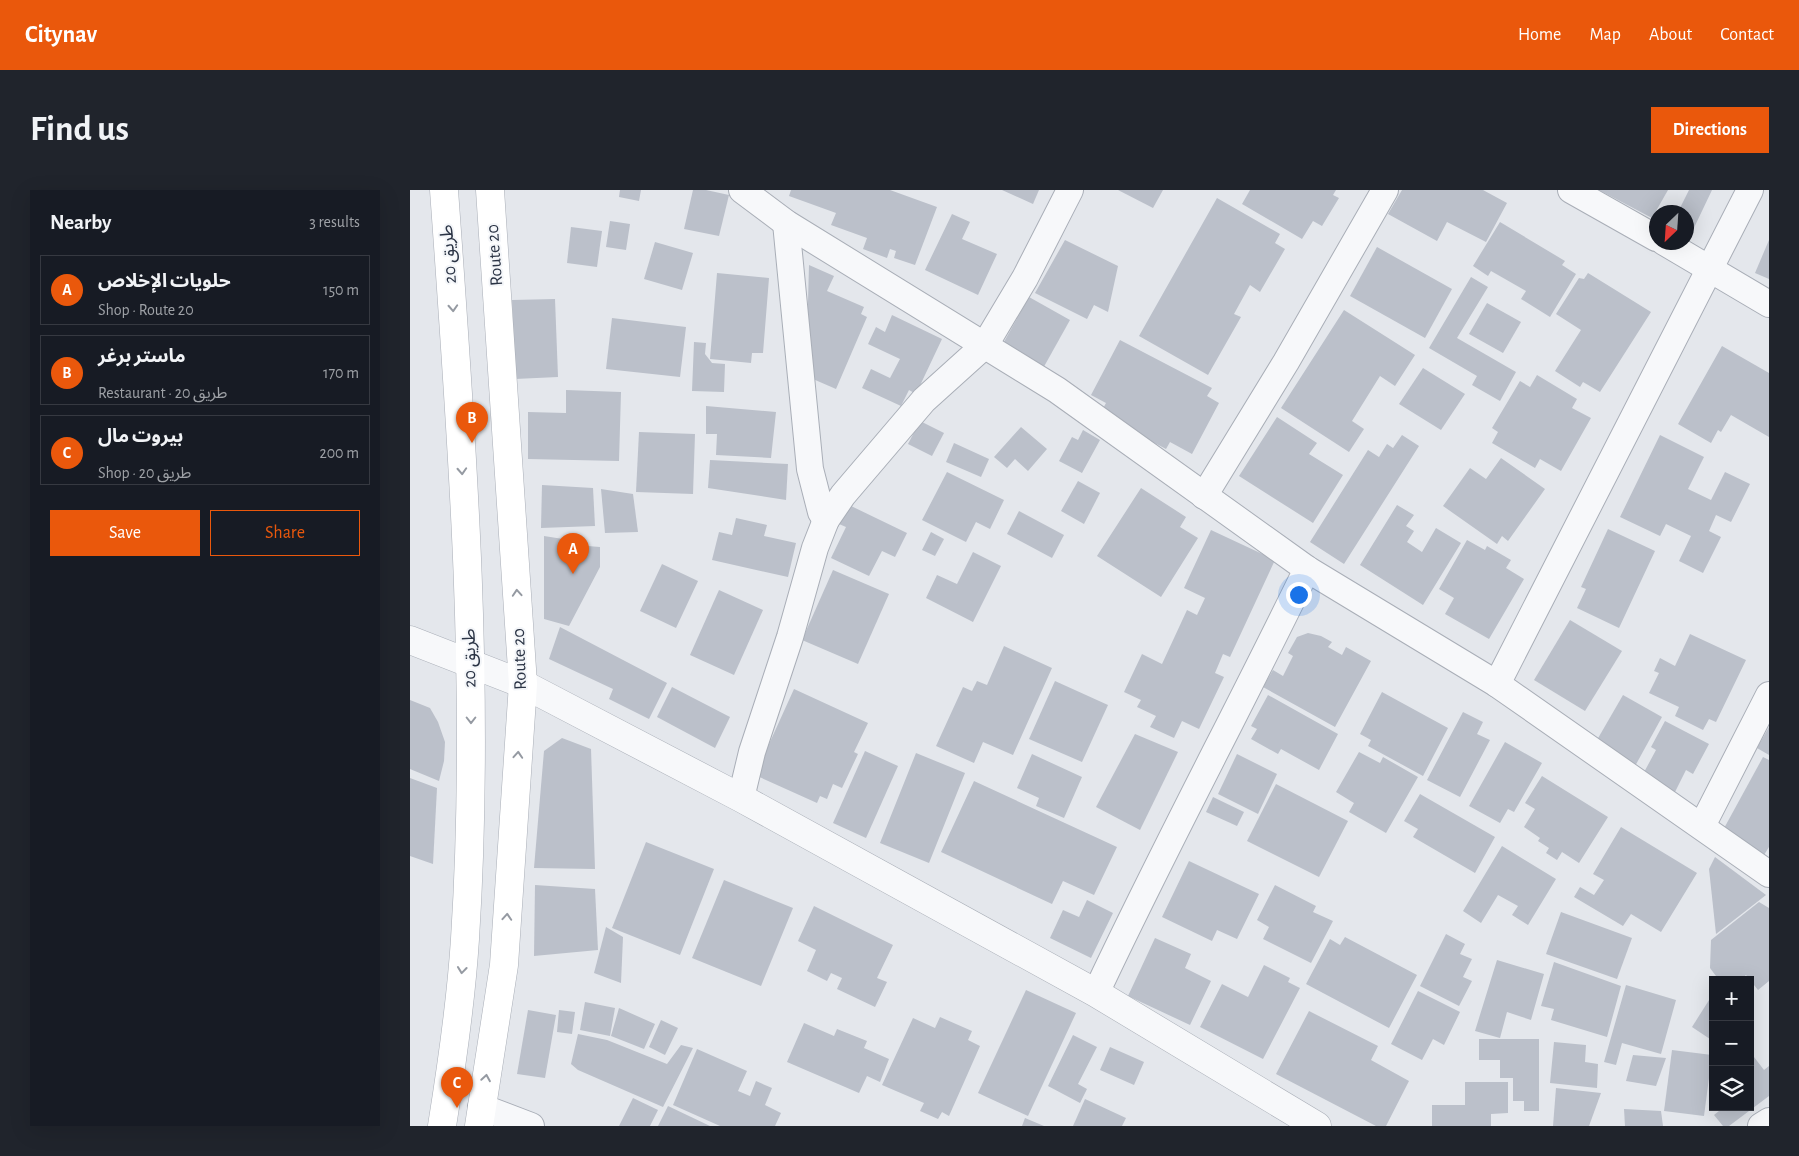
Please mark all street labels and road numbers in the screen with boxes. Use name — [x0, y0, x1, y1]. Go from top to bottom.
street label: طريق 20 — [438, 224, 461, 284]
street label: Route 20 — [484, 224, 506, 286]
street label: طريق 20 — [460, 628, 481, 688]
street label: Route 20 — [510, 628, 530, 690]

